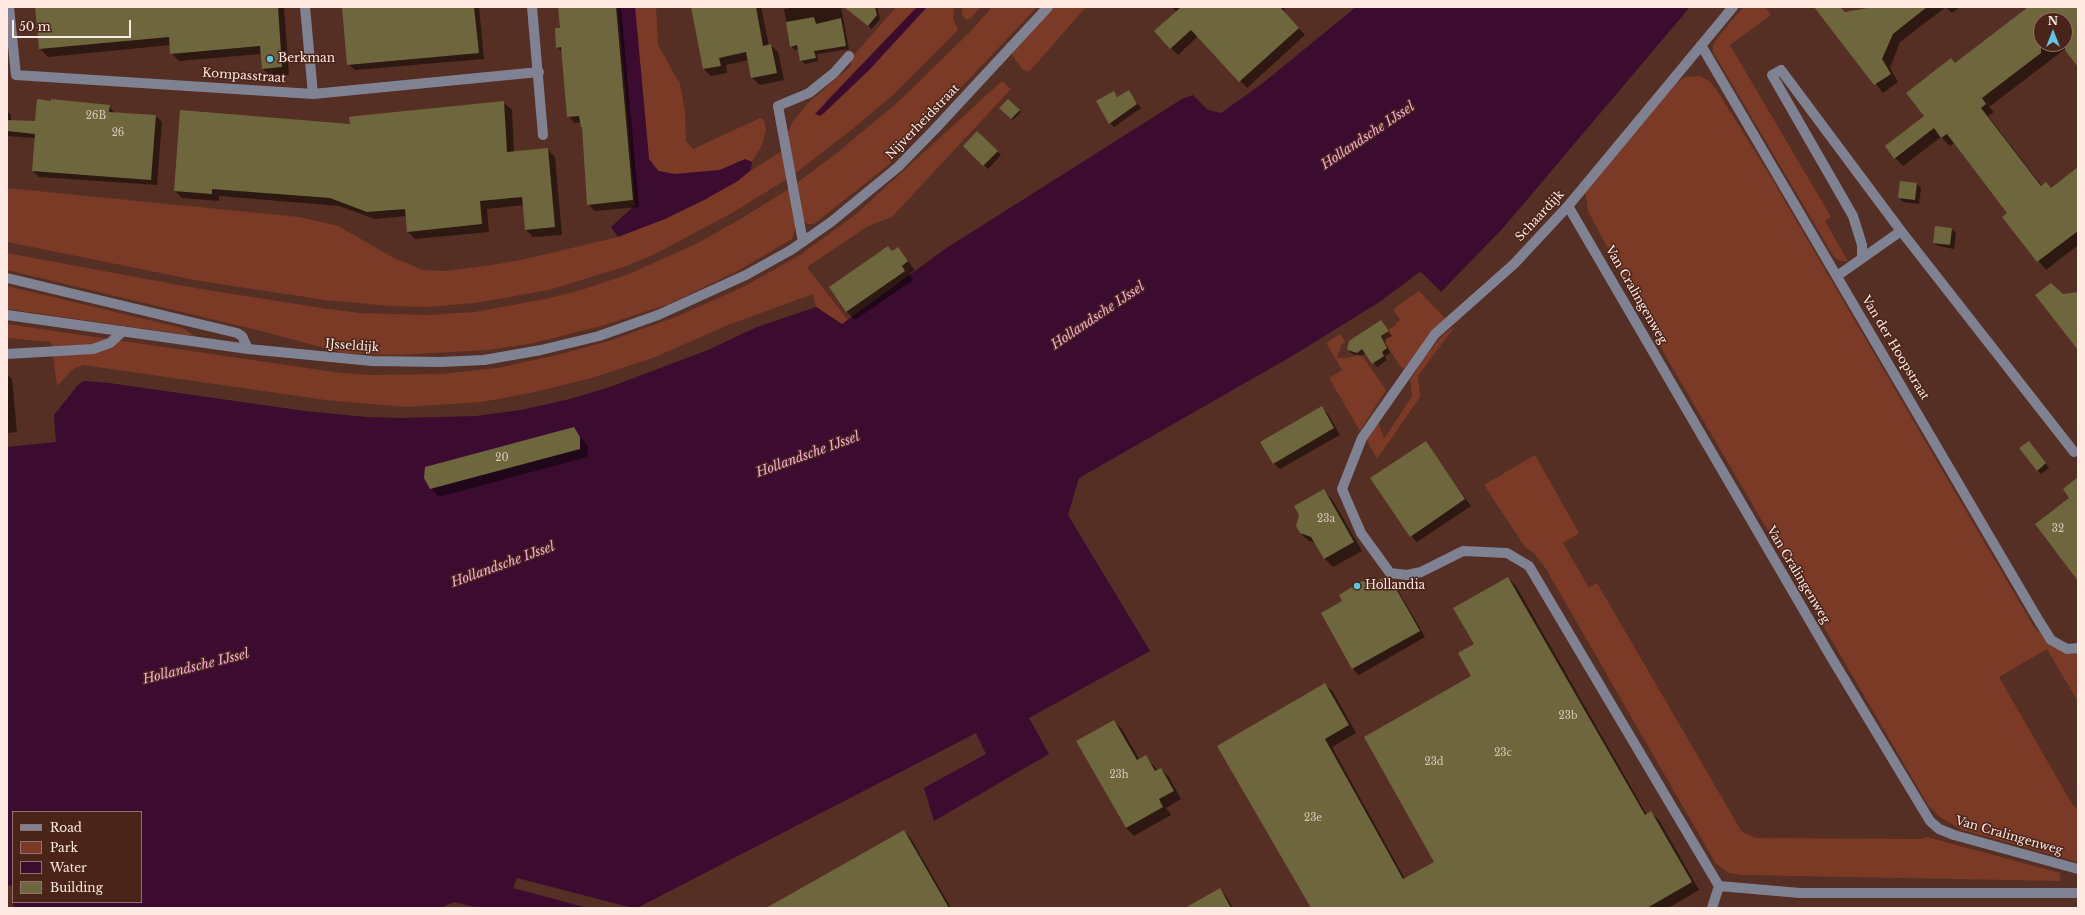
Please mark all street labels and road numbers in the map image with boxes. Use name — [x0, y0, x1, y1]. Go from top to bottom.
street label: Kompasstraat — [202, 66, 286, 86]
street label: Nijverheidstraat — [883, 81, 963, 163]
street label: Schaardijk — [1513, 187, 1567, 245]
street label: Van Cralingenweg — [1602, 243, 1670, 347]
street label: Van der Hoopstraat — [1858, 293, 1932, 403]
street label: IJsseldijk — [324, 337, 380, 355]
street label: Van Cralingenweg — [1763, 524, 1833, 626]
street label: Van Cralingenweg — [1954, 814, 2064, 858]

